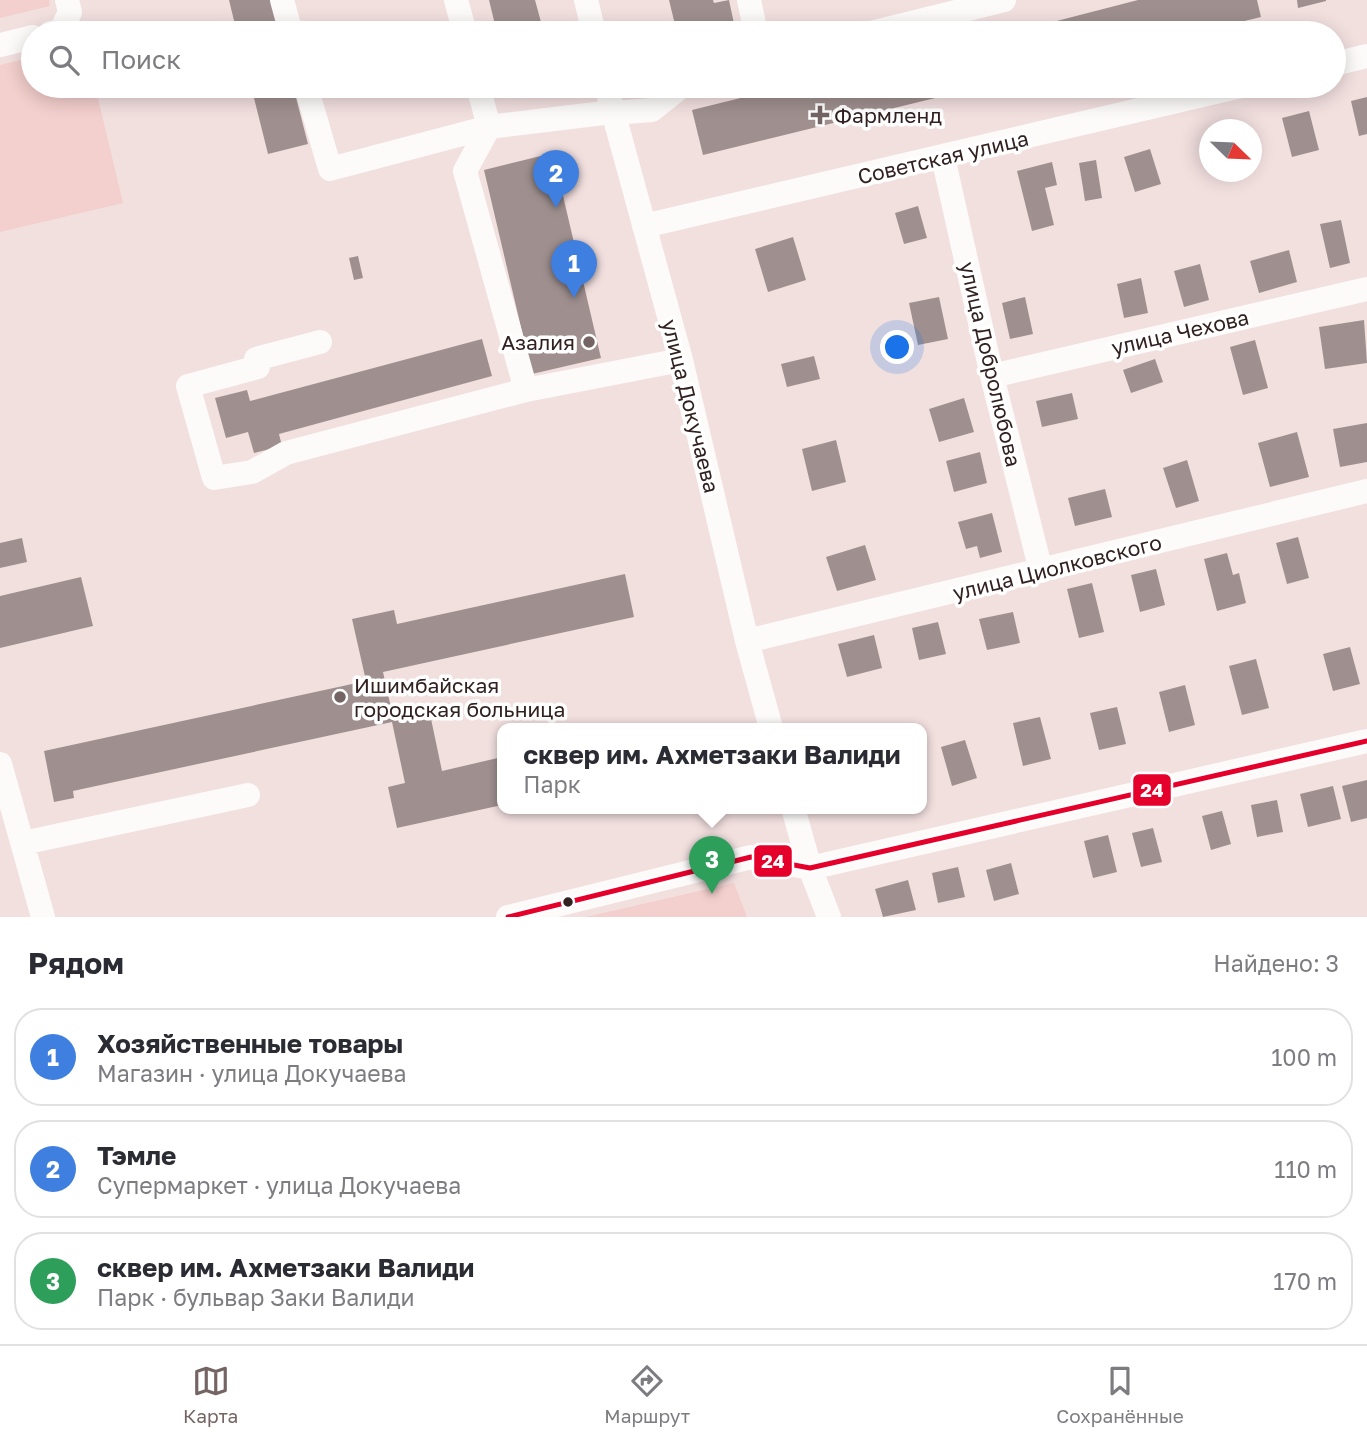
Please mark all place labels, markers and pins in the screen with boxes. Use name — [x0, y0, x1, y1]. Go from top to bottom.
place label: Фармленд — [834, 102, 942, 128]
marker: Фармленд — [812, 107, 828, 123]
pin: 2 — [533, 150, 579, 208]
pin: 1 — [551, 240, 597, 298]
place label: Азалия — [501, 329, 575, 355]
marker: Азалия — [581, 334, 597, 350]
place label: Ишимбайская городская больница — [354, 672, 565, 722]
marker: Ишимбайская городская больница — [332, 689, 348, 705]
pin: 3 — [689, 836, 735, 894]
unlabelled marker — [561, 895, 575, 909]

